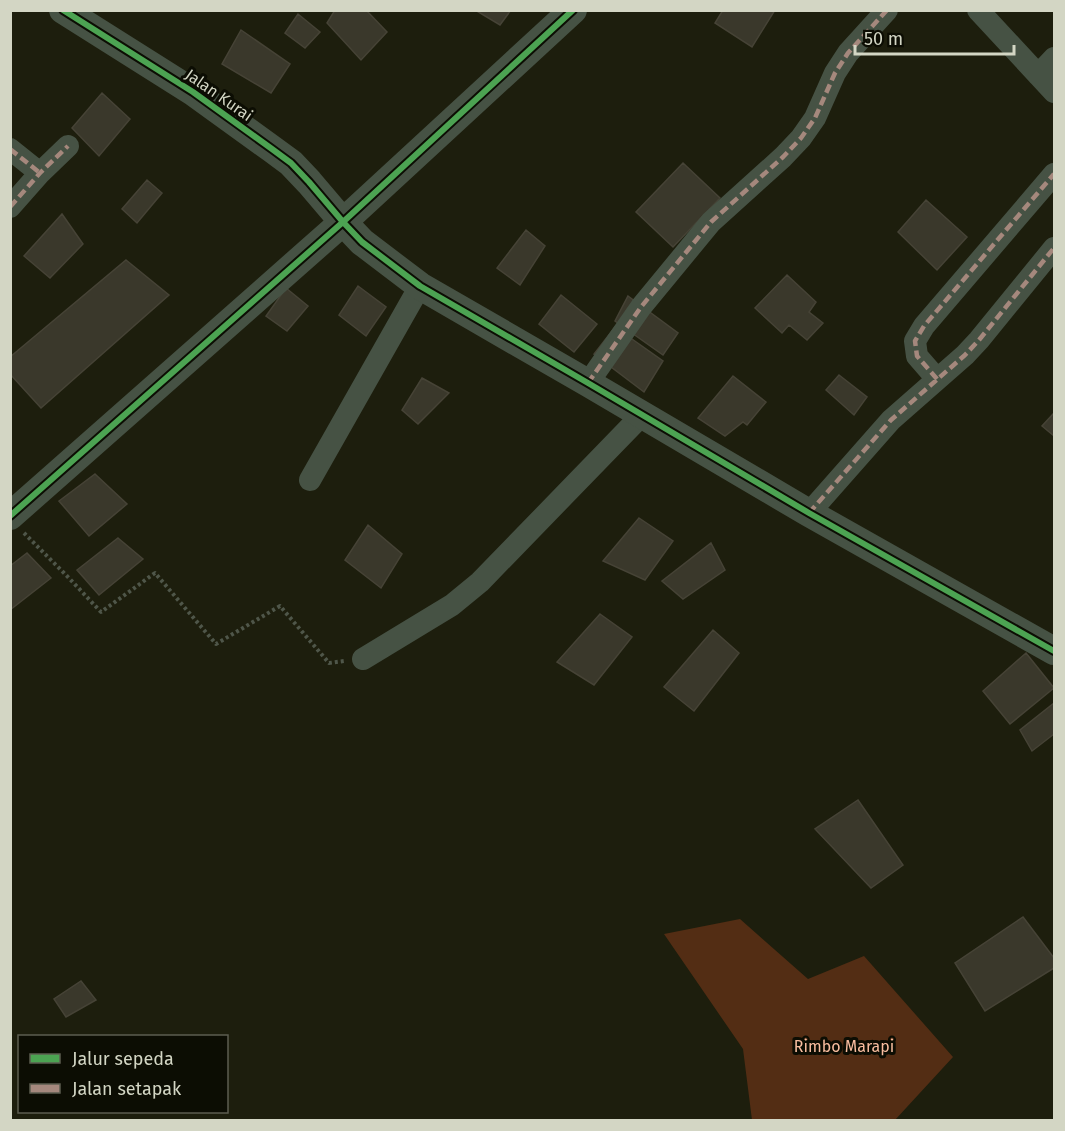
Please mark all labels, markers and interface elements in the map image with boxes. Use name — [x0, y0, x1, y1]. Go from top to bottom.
scale bar — [855, 18, 1014, 56]
text: 50 m — [864, 28, 903, 50]
street label: Jalan Kurai — [182, 65, 256, 125]
legend — [18, 1035, 228, 1113]
park label: Rimbo Marapi — [794, 1037, 894, 1056]
text: Jalur sepeda — [72, 1048, 174, 1070]
text: Jalan setapak — [72, 1078, 182, 1100]

